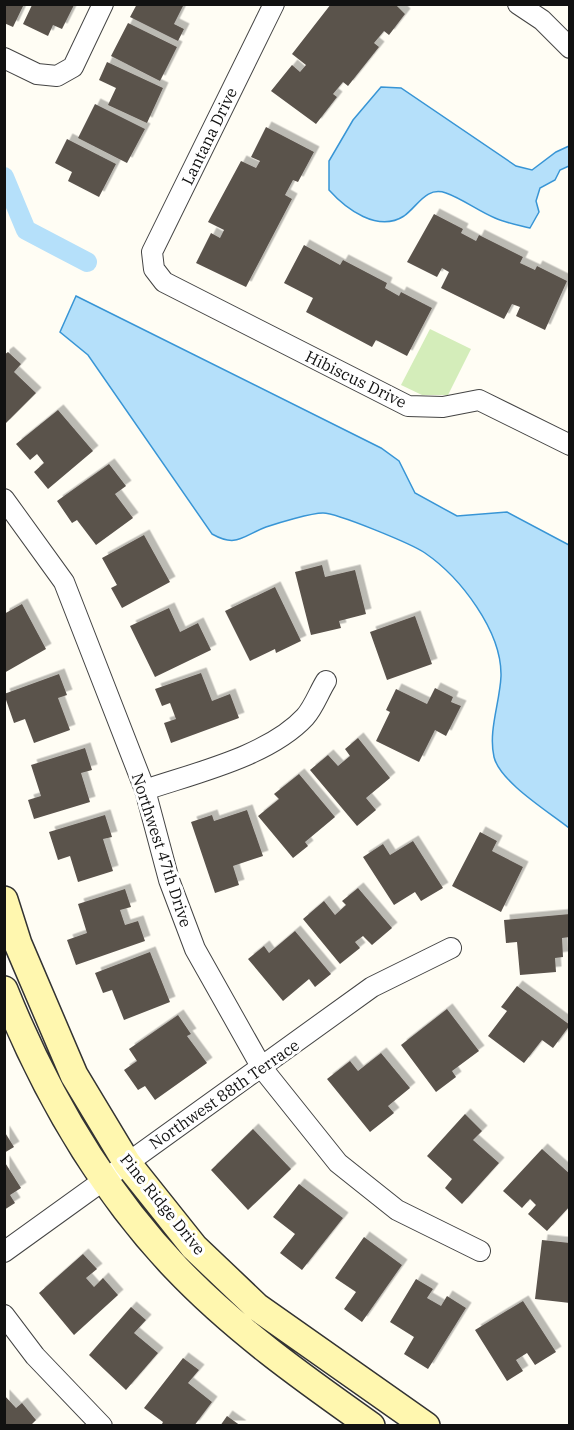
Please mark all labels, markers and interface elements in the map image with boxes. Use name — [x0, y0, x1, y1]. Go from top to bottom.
street label: Lantana Drive — [177, 84, 241, 188]
street label: Hibiscus Drive — [302, 346, 410, 412]
street label: Northwest 47th Drive — [128, 770, 196, 930]
street label: Northwest 88th Terrace — [145, 1035, 303, 1153]
street label: Pine Ridge Drive — [116, 1149, 210, 1259]

